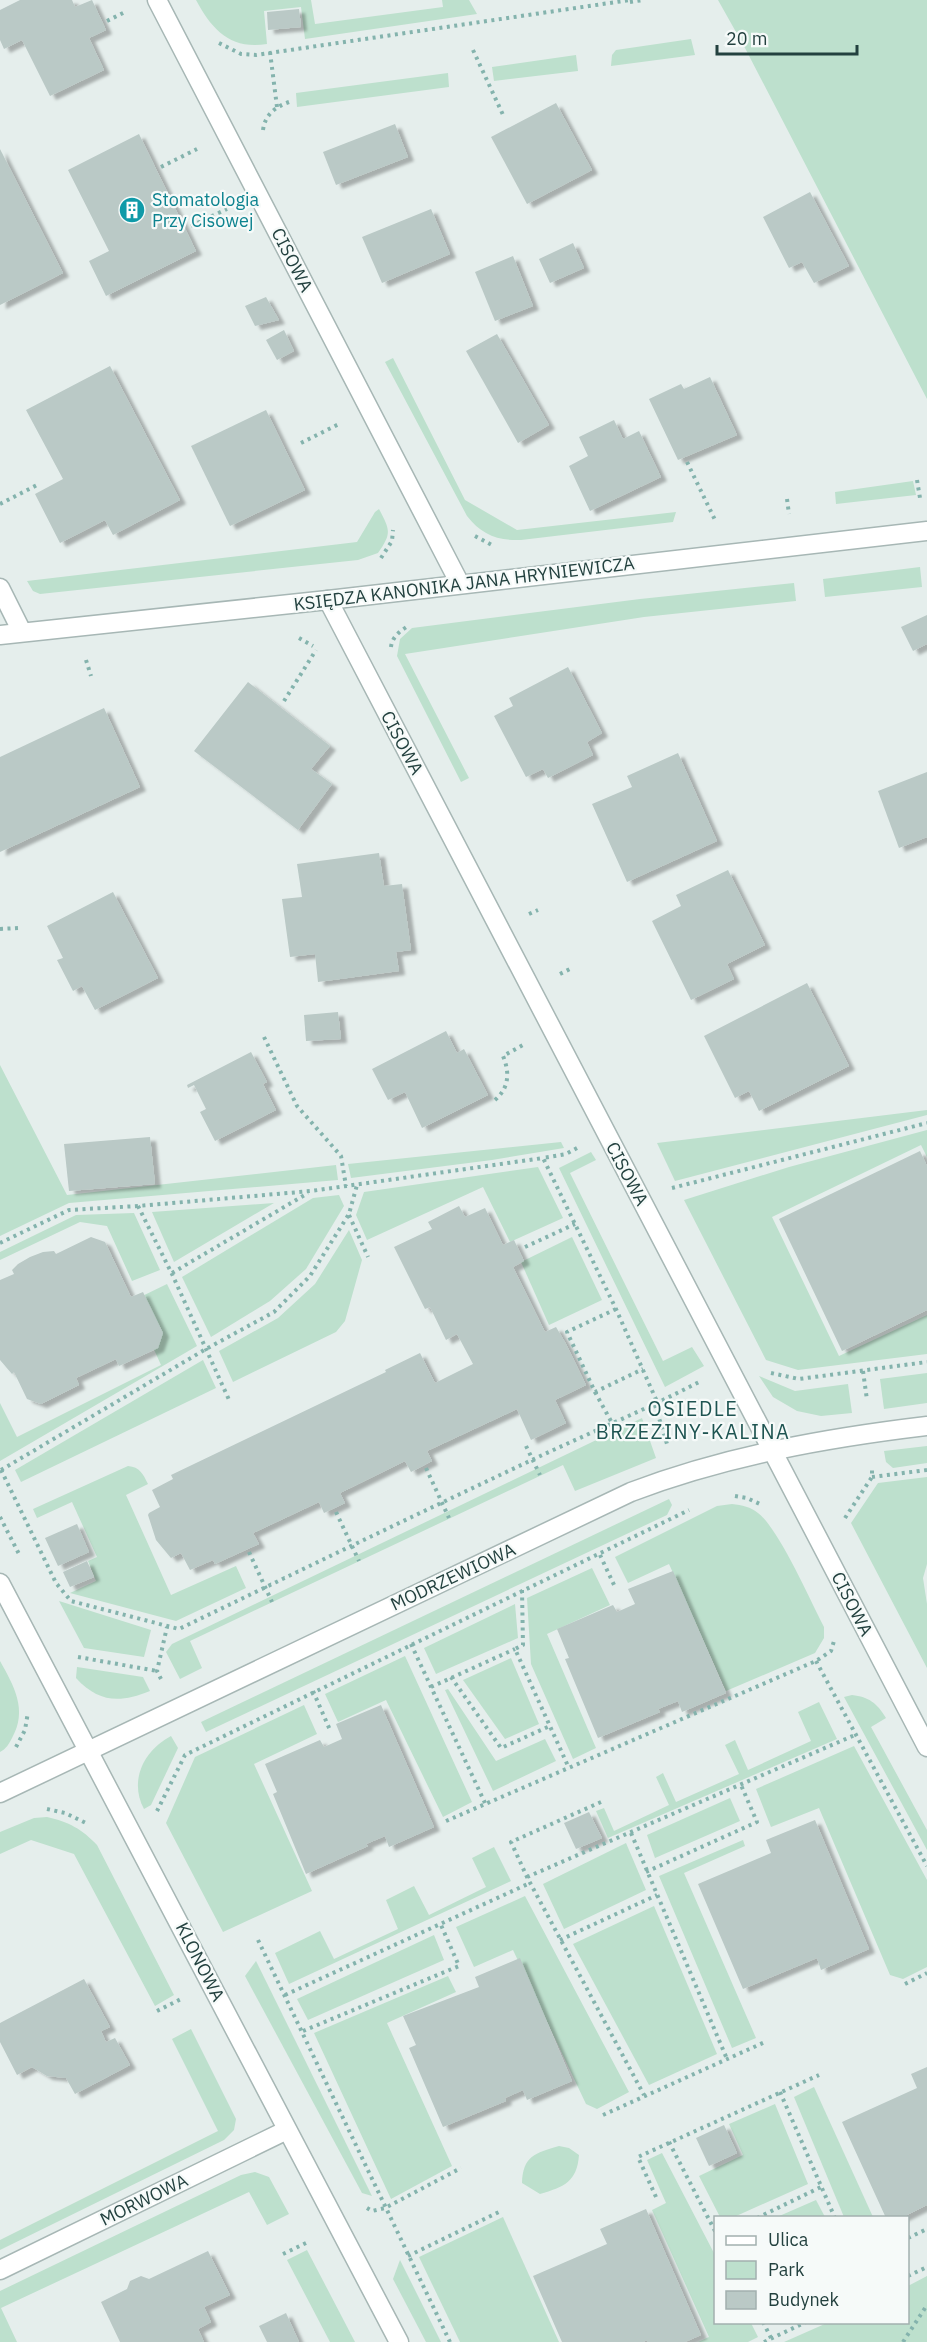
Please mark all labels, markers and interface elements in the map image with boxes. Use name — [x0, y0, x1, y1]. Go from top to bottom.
scale bar — [717, 18, 856, 56]
text: 20 m — [726, 27, 768, 50]
place label: Stomatologia Przy Cisowej — [152, 188, 259, 232]
building icon: Stomatologia Przy Cisowej — [117, 195, 147, 225]
street label: CISOWA — [267, 224, 319, 296]
street label: KSIĘDZA KANONIKA JANA HRYNIEWICZA — [292, 551, 636, 616]
street label: CISOWA — [376, 707, 429, 779]
street label: CISOWA — [601, 1138, 654, 1210]
district label: OSIEDLE BRZEZINY-KALINA — [596, 1395, 790, 1445]
street label: MODRZEWIOWA — [387, 1537, 519, 1616]
street label: CISOWA — [827, 1568, 879, 1640]
street label: KLONOWA — [171, 1918, 230, 2006]
street label: MORWOWA — [96, 2168, 192, 2231]
legend — [714, 2216, 909, 2324]
text: Ulica — [768, 2228, 809, 2251]
text: Park — [768, 2258, 805, 2281]
text: Budynek — [768, 2288, 840, 2311]

